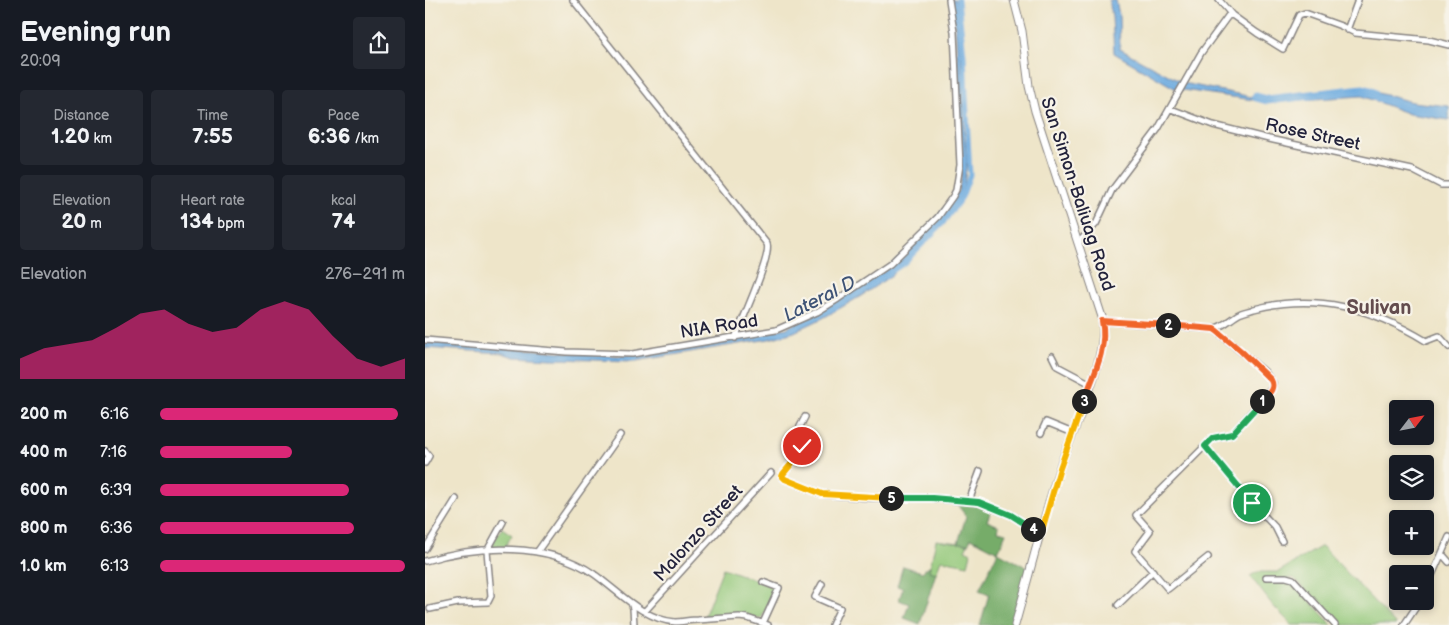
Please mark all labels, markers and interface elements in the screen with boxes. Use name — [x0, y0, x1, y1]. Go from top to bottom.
text: Evening run — [20, 16, 171, 49]
button: share — [353, 17, 405, 69]
text: 20:09 — [20, 52, 61, 71]
street label: San Simon-Baliuag Road — [1036, 95, 1119, 294]
text: Distance — [54, 107, 109, 124]
text: Time — [197, 107, 228, 124]
text: Pace — [328, 107, 359, 124]
street label: Rose Street — [1263, 114, 1363, 155]
text: 1.20 — [51, 124, 90, 149]
text: 7:55 — [192, 124, 233, 149]
text: 6:36 — [308, 124, 351, 149]
text: km — [90, 130, 112, 147]
text: /km — [351, 130, 379, 147]
text: Elevation — [52, 192, 111, 209]
text: Heart rate — [180, 192, 245, 209]
text: kcal — [331, 192, 356, 209]
text: 20 — [61, 209, 86, 234]
text: 134 — [180, 209, 214, 234]
text: 74 — [332, 209, 355, 234]
text: m — [86, 215, 102, 232]
text: bpm — [214, 215, 245, 232]
text: Elevation — [20, 265, 87, 284]
text: 276–291 m — [325, 265, 405, 284]
water label: Lateral D — [780, 271, 860, 327]
district label: Sulivan — [1346, 296, 1412, 320]
street label: NIA Road — [679, 310, 759, 343]
pin: 2 — [1155, 312, 1181, 338]
text: 2 — [1164, 317, 1173, 334]
pin: 3 — [1071, 388, 1097, 414]
pin: 1 — [1249, 388, 1275, 414]
text: 3 — [1080, 393, 1089, 410]
text: 1 — [1260, 393, 1265, 410]
north arrow — [1389, 400, 1434, 445]
map controls — [1389, 400, 1434, 610]
text: 200 m — [20, 405, 67, 424]
text: 6:16 — [100, 405, 129, 424]
pin — [781, 425, 823, 467]
icon: check — [788, 432, 816, 460]
text: 400 m — [20, 443, 67, 462]
text: 7:16 — [100, 443, 127, 462]
button: layers — [1389, 455, 1434, 500]
street label: Malonzo Street — [650, 480, 747, 586]
text: 600 m — [20, 481, 68, 500]
text: 6:39 — [100, 481, 132, 500]
pin — [1231, 482, 1273, 524]
pin: 5 — [879, 486, 903, 510]
icon: arrive — [1238, 489, 1266, 517]
text: 5 — [887, 490, 896, 507]
button: + — [1389, 510, 1434, 555]
pin: 4 — [1021, 516, 1045, 542]
text: 800 m — [20, 519, 68, 538]
text: 6:36 — [100, 519, 133, 538]
text: 4 — [1029, 521, 1038, 538]
text: 1.0 km — [20, 557, 67, 576]
text: 6:13 — [100, 557, 129, 576]
button: − — [1389, 565, 1434, 610]

